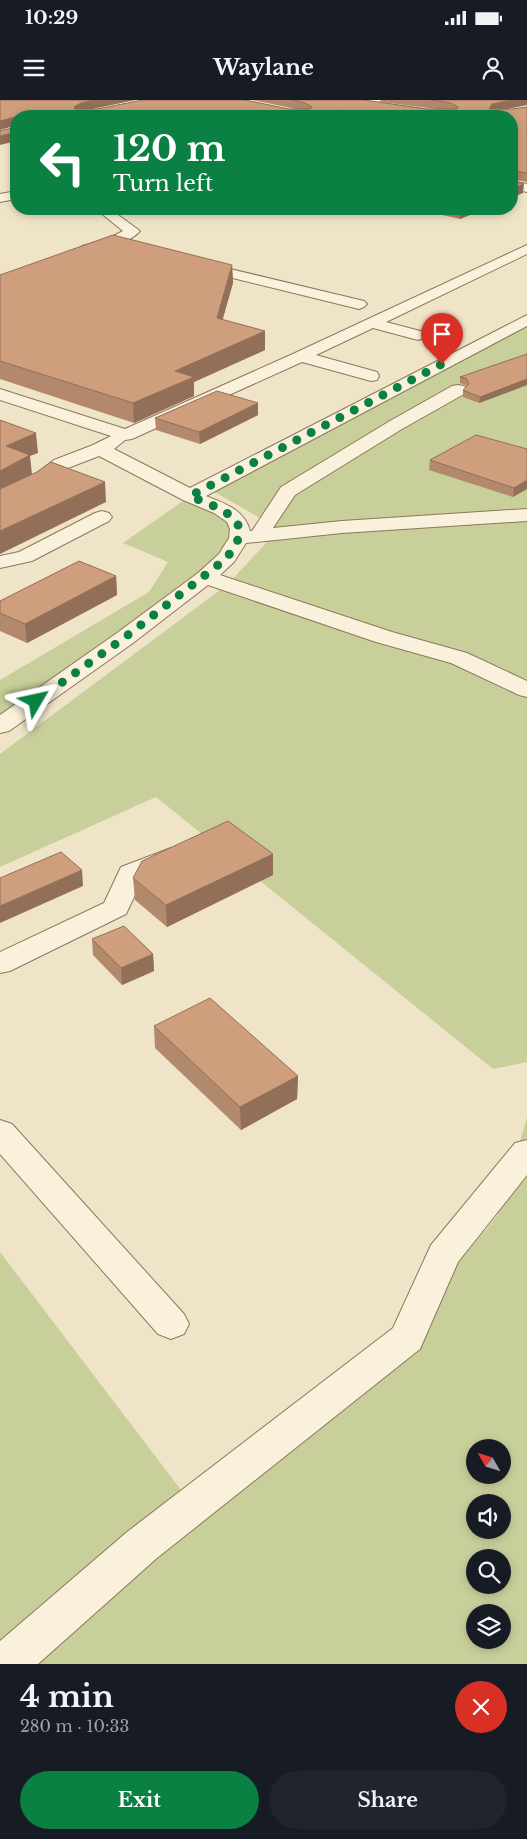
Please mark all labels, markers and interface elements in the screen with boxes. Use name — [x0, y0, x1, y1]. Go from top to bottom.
text: 10:29 — [25, 6, 78, 29]
icon: menu — [20, 54, 48, 82]
text: Waylane — [213, 54, 314, 81]
icon: person — [479, 54, 507, 82]
text: 120 m — [113, 127, 226, 170]
icon: left — [30, 130, 95, 195]
text: Turn left — [113, 170, 213, 197]
pin — [421, 313, 463, 364]
icon: arrive — [428, 320, 456, 348]
position arrow — [9, 674, 61, 726]
north arrow — [466, 1439, 511, 1484]
map controls — [466, 1439, 511, 1649]
button: sound — [466, 1494, 511, 1539]
button: search — [466, 1549, 511, 1594]
button: layers — [466, 1604, 511, 1649]
text: 4 min — [20, 1678, 114, 1715]
button: close — [455, 1681, 507, 1733]
text: 280 m · 10:33 — [20, 1716, 129, 1736]
button: Exit — [20, 1771, 259, 1829]
button: Share — [269, 1771, 507, 1829]

